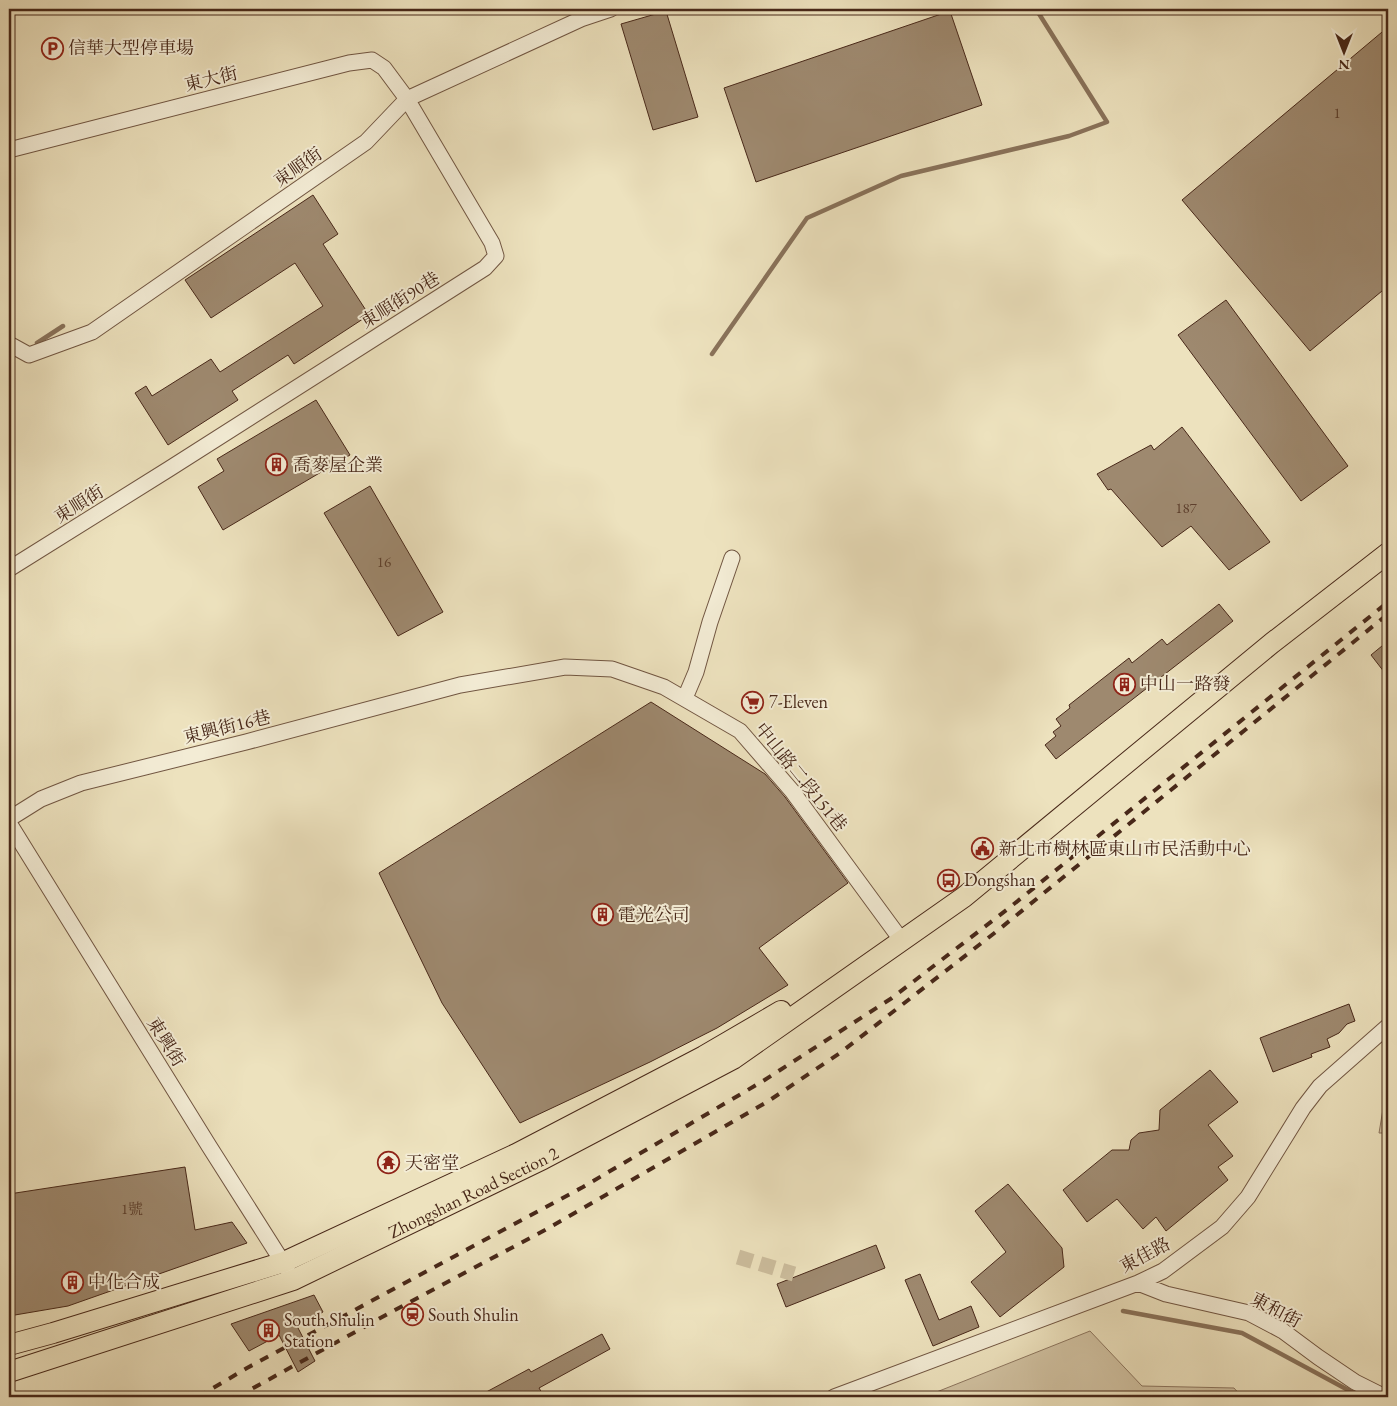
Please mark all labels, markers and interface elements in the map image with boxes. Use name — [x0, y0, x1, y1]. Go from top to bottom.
north arrow — [1320, 28, 1370, 78]
parking icon: 信華大型停車場 — [40, 36, 64, 60]
place label: 信華大型停車場 — [68, 36, 194, 59]
text: N — [1338, 56, 1350, 74]
street label: 東大街 — [182, 61, 240, 96]
house number: 1 — [1333, 103, 1341, 122]
street label: 東順街 — [269, 142, 326, 191]
street label: 東順街90巷 — [356, 266, 444, 333]
building icon: 喬麥屋企業 — [265, 453, 289, 477]
place label: 喬麥屋企業 — [293, 453, 383, 476]
street label: 東順街 — [50, 480, 108, 528]
house number: 187 — [1175, 498, 1198, 517]
house number: 16 — [377, 552, 391, 571]
building icon: 中山一路發 — [1112, 672, 1136, 696]
place label: 中山一路發 — [1140, 672, 1230, 695]
supermarket icon: 7-Eleven — [741, 690, 765, 714]
place label: 7-Eleven — [769, 690, 829, 713]
street label: 東興街16巷 — [181, 705, 273, 748]
street label: 中山路二段151巷 — [750, 717, 852, 836]
public building icon: 新北市樹林區東山市民活動中心 — [971, 837, 995, 861]
place label: 新北市樹林區東山市民活動中心 — [999, 837, 1251, 860]
bus stop icon: Dongshan — [936, 868, 960, 892]
place label: Dongshan — [964, 868, 1036, 891]
building icon: 電光公司 — [590, 903, 614, 927]
place label: 電光公司 — [618, 903, 690, 926]
street label: 東興街 — [142, 1013, 190, 1071]
street label: Zhongshan Road Section 2 — [384, 1141, 563, 1243]
temple icon: 天密堂 — [377, 1151, 401, 1175]
place label: 天密堂 — [405, 1151, 459, 1174]
house number: 1號 — [121, 1199, 143, 1218]
street label: 東佳路 — [1116, 1232, 1174, 1277]
building icon: 中化合成 — [60, 1270, 84, 1294]
place label: 中化合成 — [88, 1270, 160, 1293]
street label: 東和街 — [1247, 1287, 1305, 1332]
station icon: South Shulin — [400, 1303, 424, 1327]
place label: South Shulin — [428, 1303, 519, 1326]
place label: South Shulin Station — [284, 1308, 375, 1352]
building icon: South Shulin Station — [256, 1318, 280, 1342]

